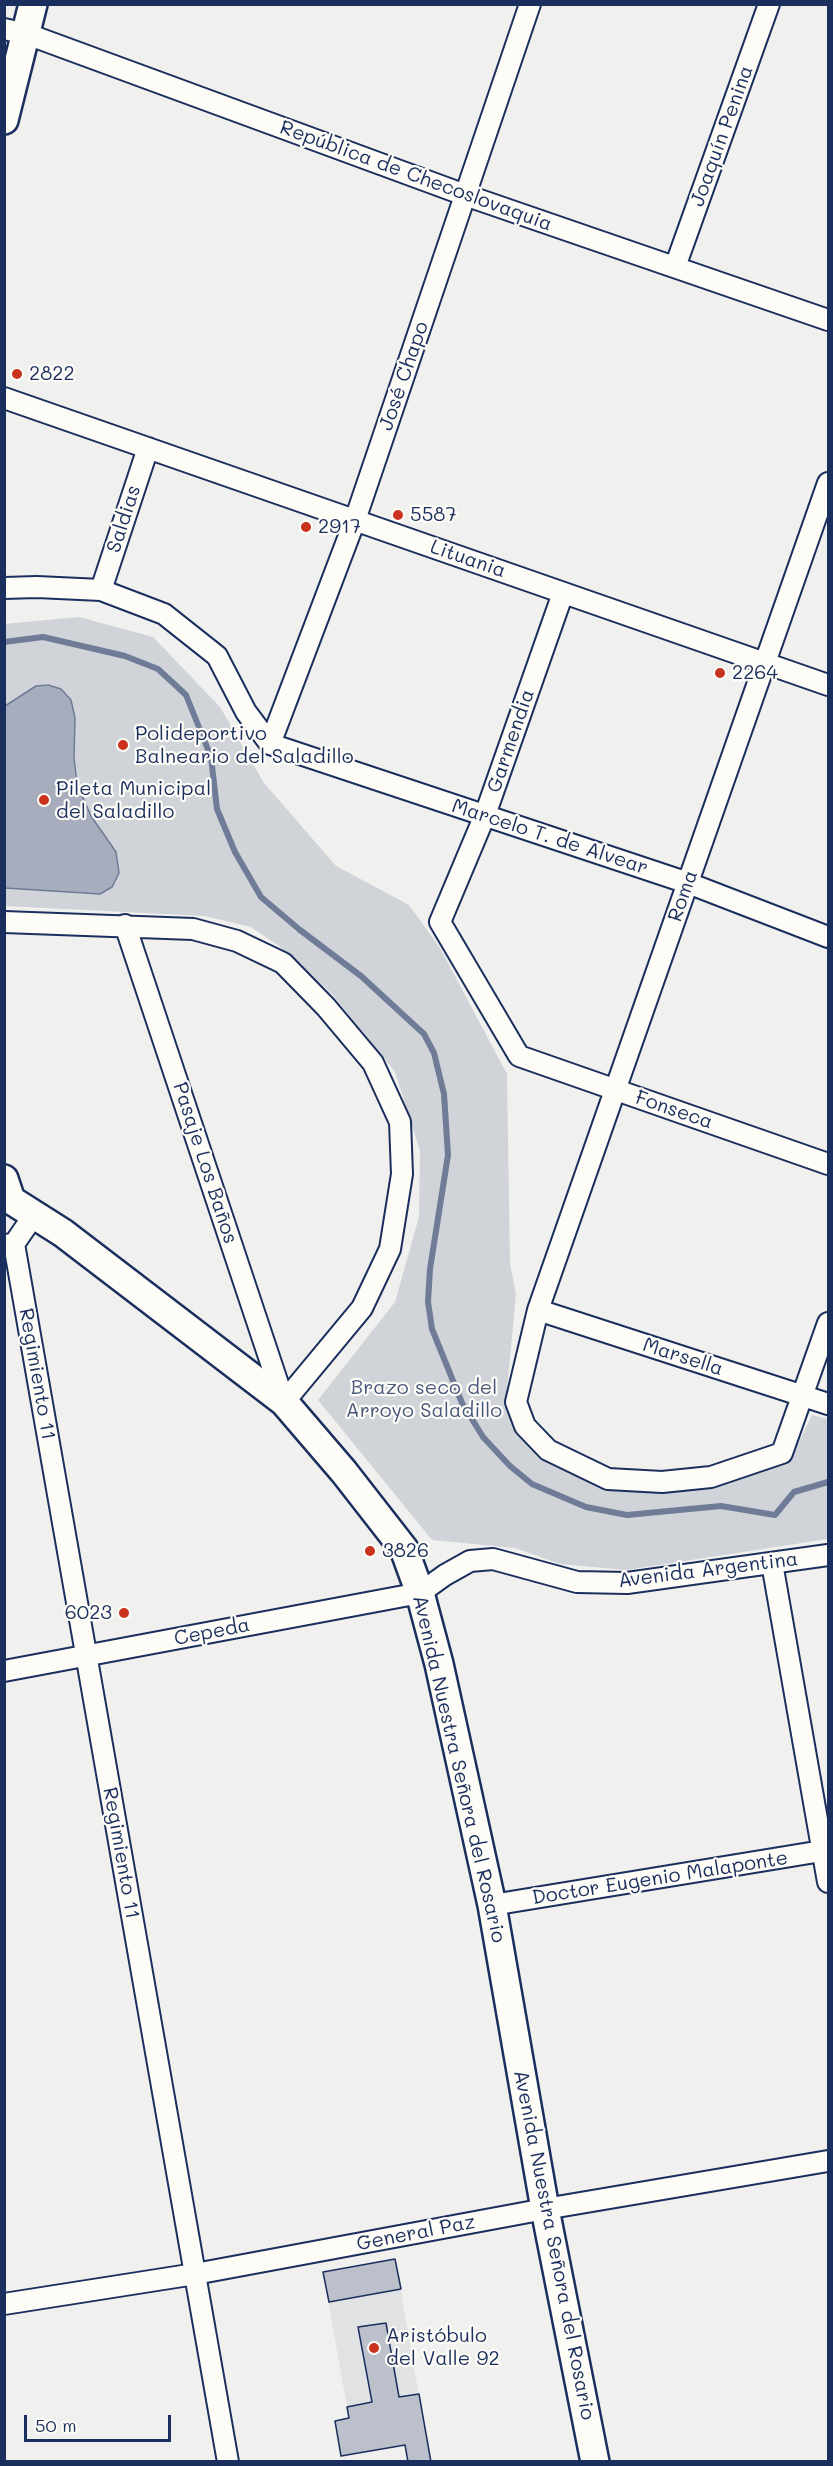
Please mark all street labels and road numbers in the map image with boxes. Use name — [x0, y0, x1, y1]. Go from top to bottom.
street label: Joaquín Penina — [685, 62, 759, 210]
street label: República de Checoslovaquia — [277, 115, 555, 237]
street label: José Chapo — [374, 318, 434, 434]
street label: Saldias — [102, 482, 146, 556]
street label: Lituania — [427, 535, 509, 583]
street label: Garmendia — [482, 686, 540, 796]
street label: Marcelo T. de Alvear — [449, 794, 651, 880]
street label: Roma — [663, 867, 703, 925]
street label: Pasaje Los Baños — [168, 1079, 242, 1247]
street label: Fonseca — [632, 1086, 716, 1134]
street label: Regimiento 11 — [14, 1306, 60, 1442]
street label: Marsella — [640, 1333, 726, 1381]
street label: Avenida Argentina — [617, 1547, 799, 1593]
street label: Avenida Nuestra Señora del Rosario — [407, 1593, 511, 1945]
street label: Cepeda — [172, 1613, 252, 1651]
street label: Regimiento 11 — [98, 1785, 144, 1921]
street label: Doctor Eugenio Malaponte — [530, 1846, 790, 1910]
street label: Avenida Nuestra Señora del Rosario — [508, 2068, 600, 2422]
street label: General Paz — [355, 2210, 477, 2256]

